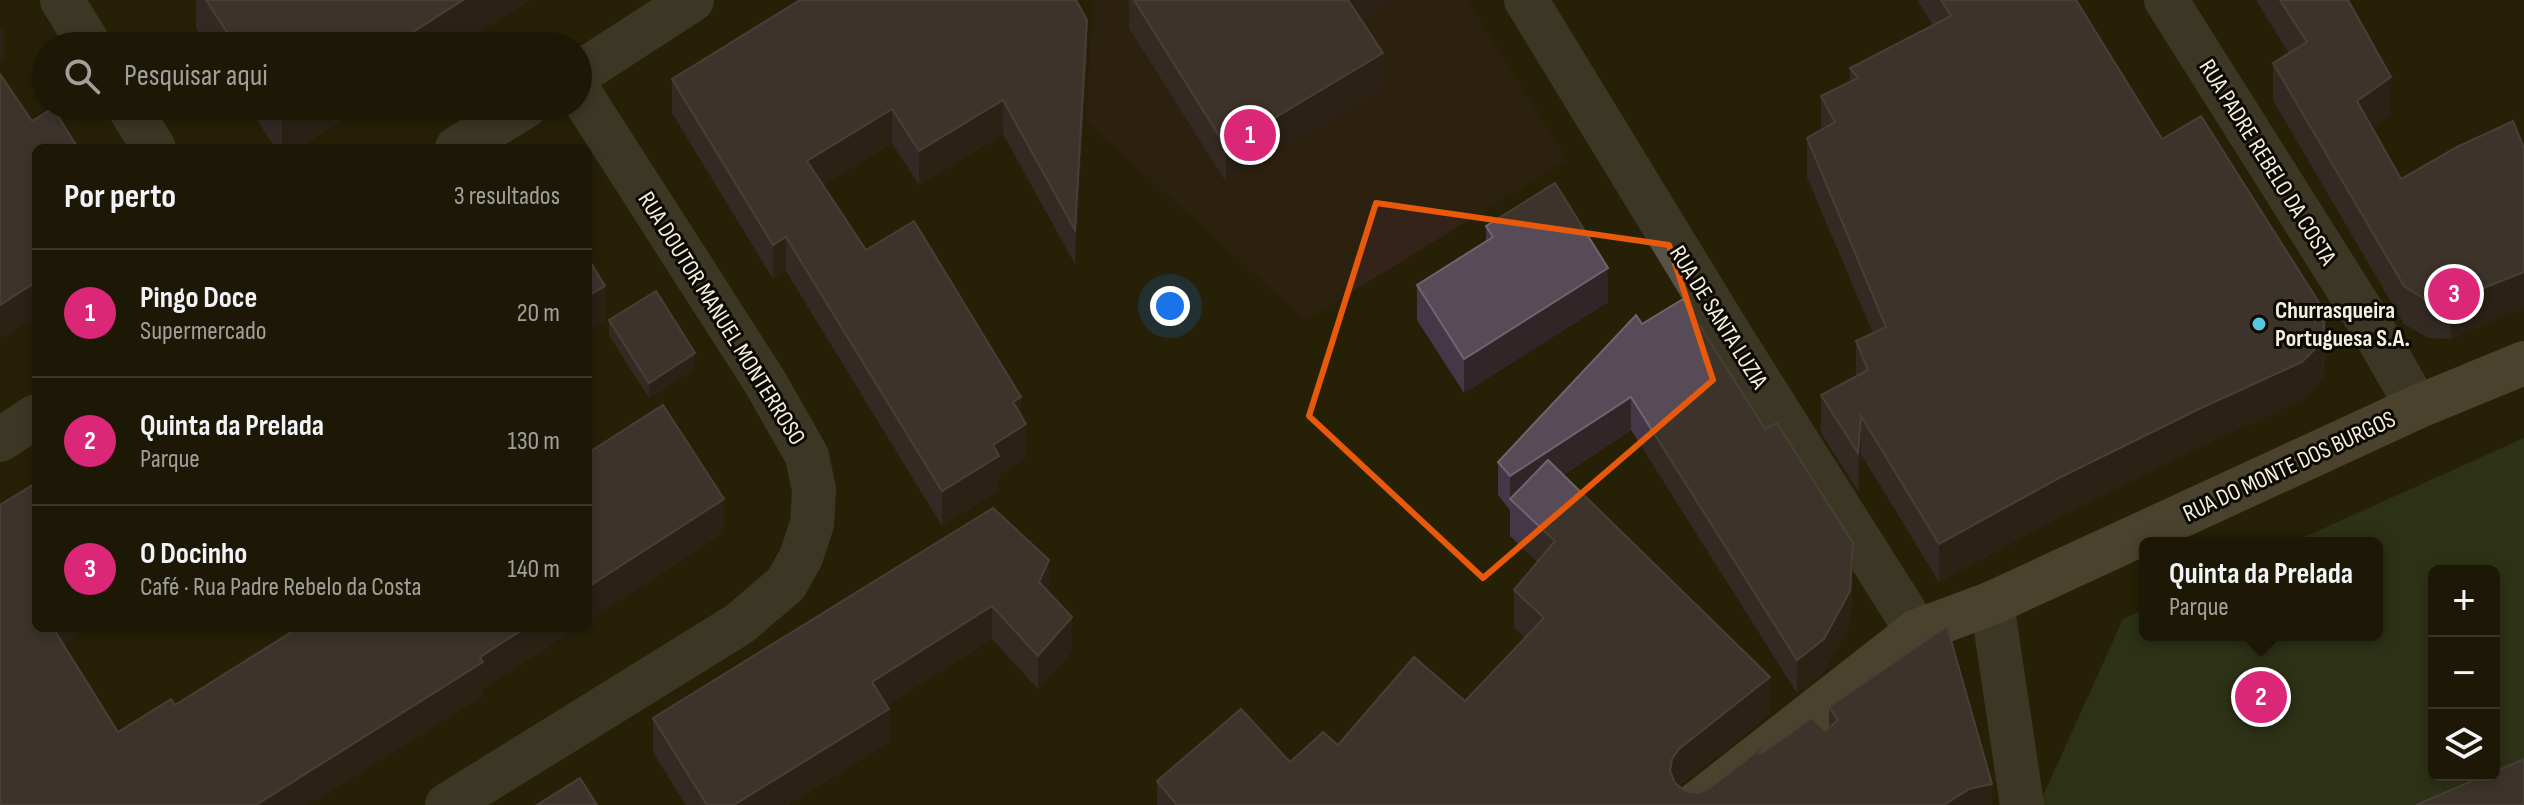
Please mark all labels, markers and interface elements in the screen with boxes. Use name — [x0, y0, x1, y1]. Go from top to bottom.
search box — [32, 32, 592, 120]
icon: search — [60, 54, 104, 98]
street label: RUA PADRE REBELO DA COSTA — [2193, 54, 2343, 271]
text: Pesquisar aqui — [124, 58, 268, 94]
pin: 1 — [1224, 105, 1276, 165]
text: Por perto — [64, 176, 176, 217]
text: 3 resultados — [454, 181, 560, 212]
street label: RUA DOUTOR MANUEL MONTERROSO — [632, 186, 812, 450]
street label: RUA DE SANTA LUZIA — [1663, 240, 1775, 395]
pin: 3 — [2428, 264, 2480, 324]
text: Pingo Doce — [140, 280, 257, 316]
your location — [1150, 286, 1190, 326]
place label: Churrasqueira Portuguesa S.A. — [2275, 296, 2410, 353]
text: 1 — [85, 298, 95, 329]
text: 20 m — [517, 298, 560, 329]
marker: Churrasqueira Portuguesa S.A. — [2250, 315, 2268, 333]
text: Supermercado — [140, 316, 267, 347]
street label: RUA DO MONTE DOS BURGOS — [2178, 405, 2400, 528]
text: Quinta da Prelada — [140, 408, 324, 444]
text: 2 — [84, 426, 96, 457]
text: 130 m — [508, 426, 560, 457]
text: Parque — [140, 444, 200, 475]
text: O Docinho — [140, 536, 247, 572]
popup — [2139, 537, 2383, 641]
text: 3 — [84, 554, 96, 585]
text: 140 m — [508, 554, 560, 585]
text: Quinta da Prelada — [2169, 556, 2353, 592]
map controls — [2428, 565, 2500, 781]
button: + — [2428, 565, 2500, 637]
text: Café · Rua Padre Rebelo da Costa — [140, 572, 422, 603]
text: Parque — [2169, 592, 2229, 623]
button: − — [2428, 637, 2500, 709]
pin: 2 — [2235, 667, 2287, 727]
button: layers — [2428, 709, 2500, 781]

